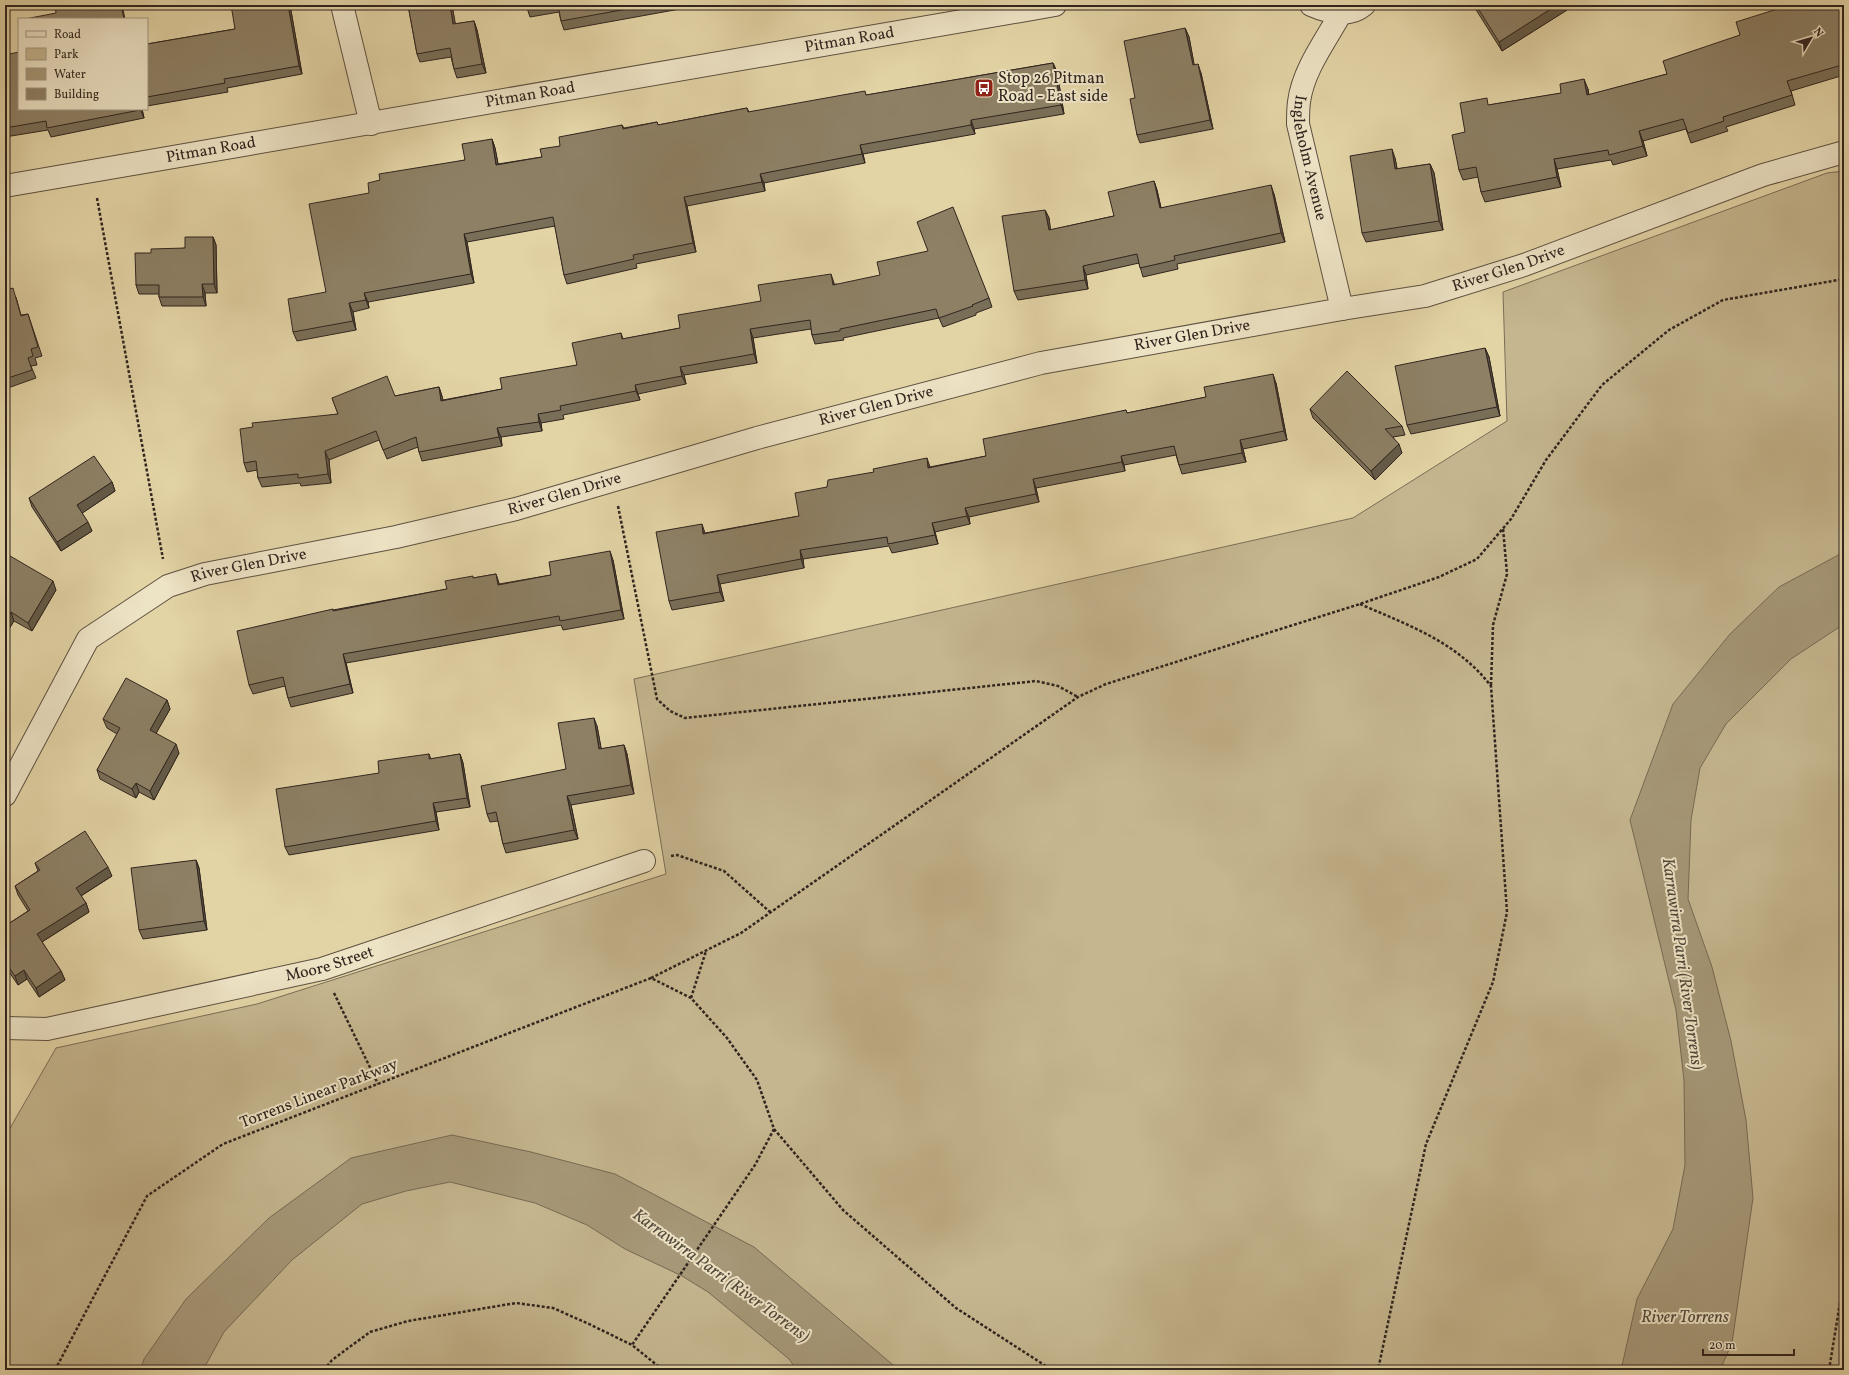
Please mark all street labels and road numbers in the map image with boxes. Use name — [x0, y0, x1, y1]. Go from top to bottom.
street label: Pitman Road — [803, 22, 896, 59]
street label: Pitman Road — [484, 77, 577, 114]
street label: Ingleholm Avenue — [1287, 93, 1332, 223]
street label: Pitman Road — [164, 132, 258, 169]
street label: River Glen Drive — [1449, 240, 1568, 298]
street label: River Glen Drive — [1132, 315, 1252, 357]
street label: River Glen Drive — [817, 381, 936, 432]
street label: River Glen Drive — [506, 468, 624, 522]
street label: River Glen Drive — [188, 544, 308, 589]
street label: Moore Street — [283, 941, 377, 988]
street label: Torrens Linear Parkway — [237, 1054, 401, 1134]

